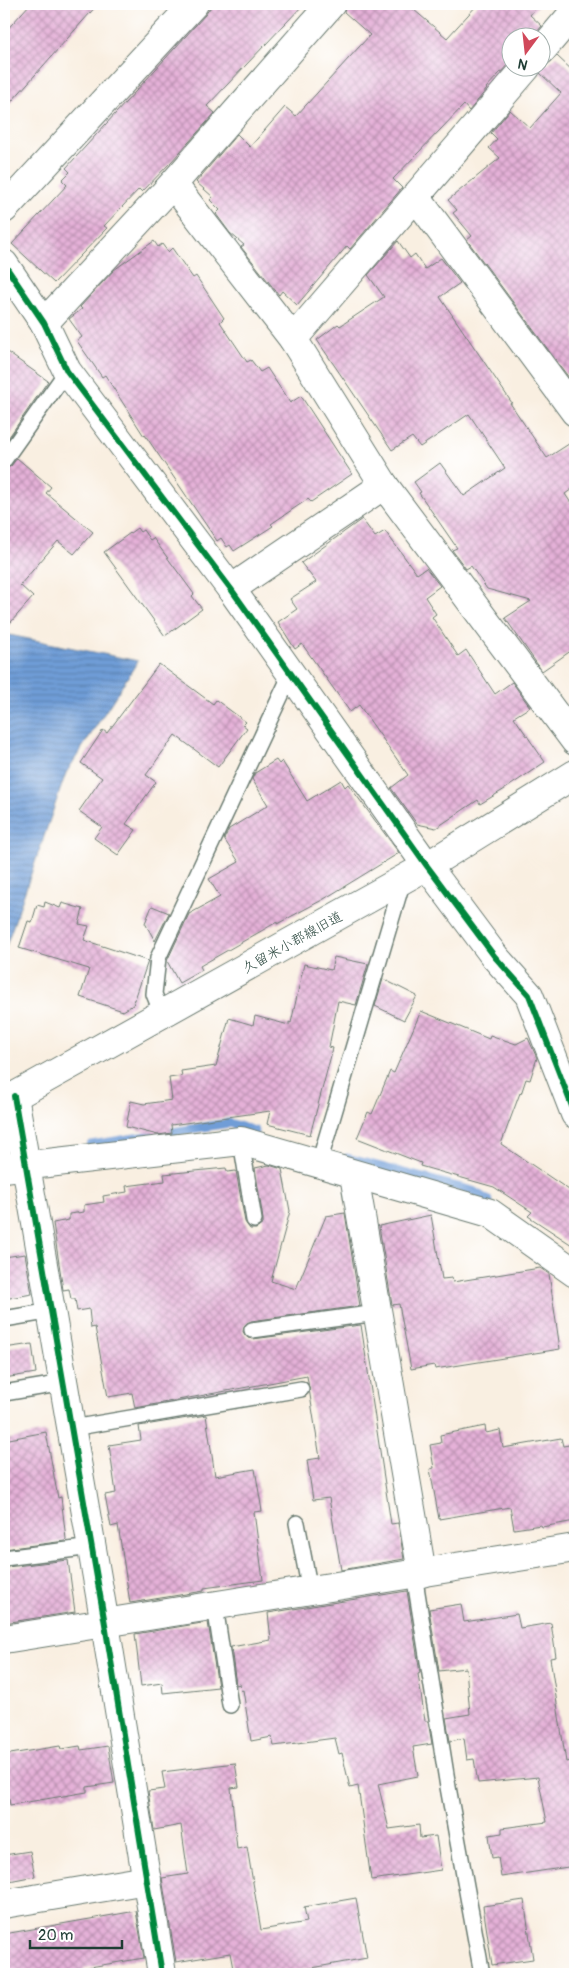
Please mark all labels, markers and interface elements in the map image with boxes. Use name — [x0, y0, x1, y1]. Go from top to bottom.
north arrow — [502, 28, 552, 78]
text: N — [516, 55, 530, 74]
street label: 久留米小郡線旧道 — [239, 908, 345, 977]
scale bar — [30, 1918, 122, 1950]
text: 20 m — [38, 1926, 73, 1945]

